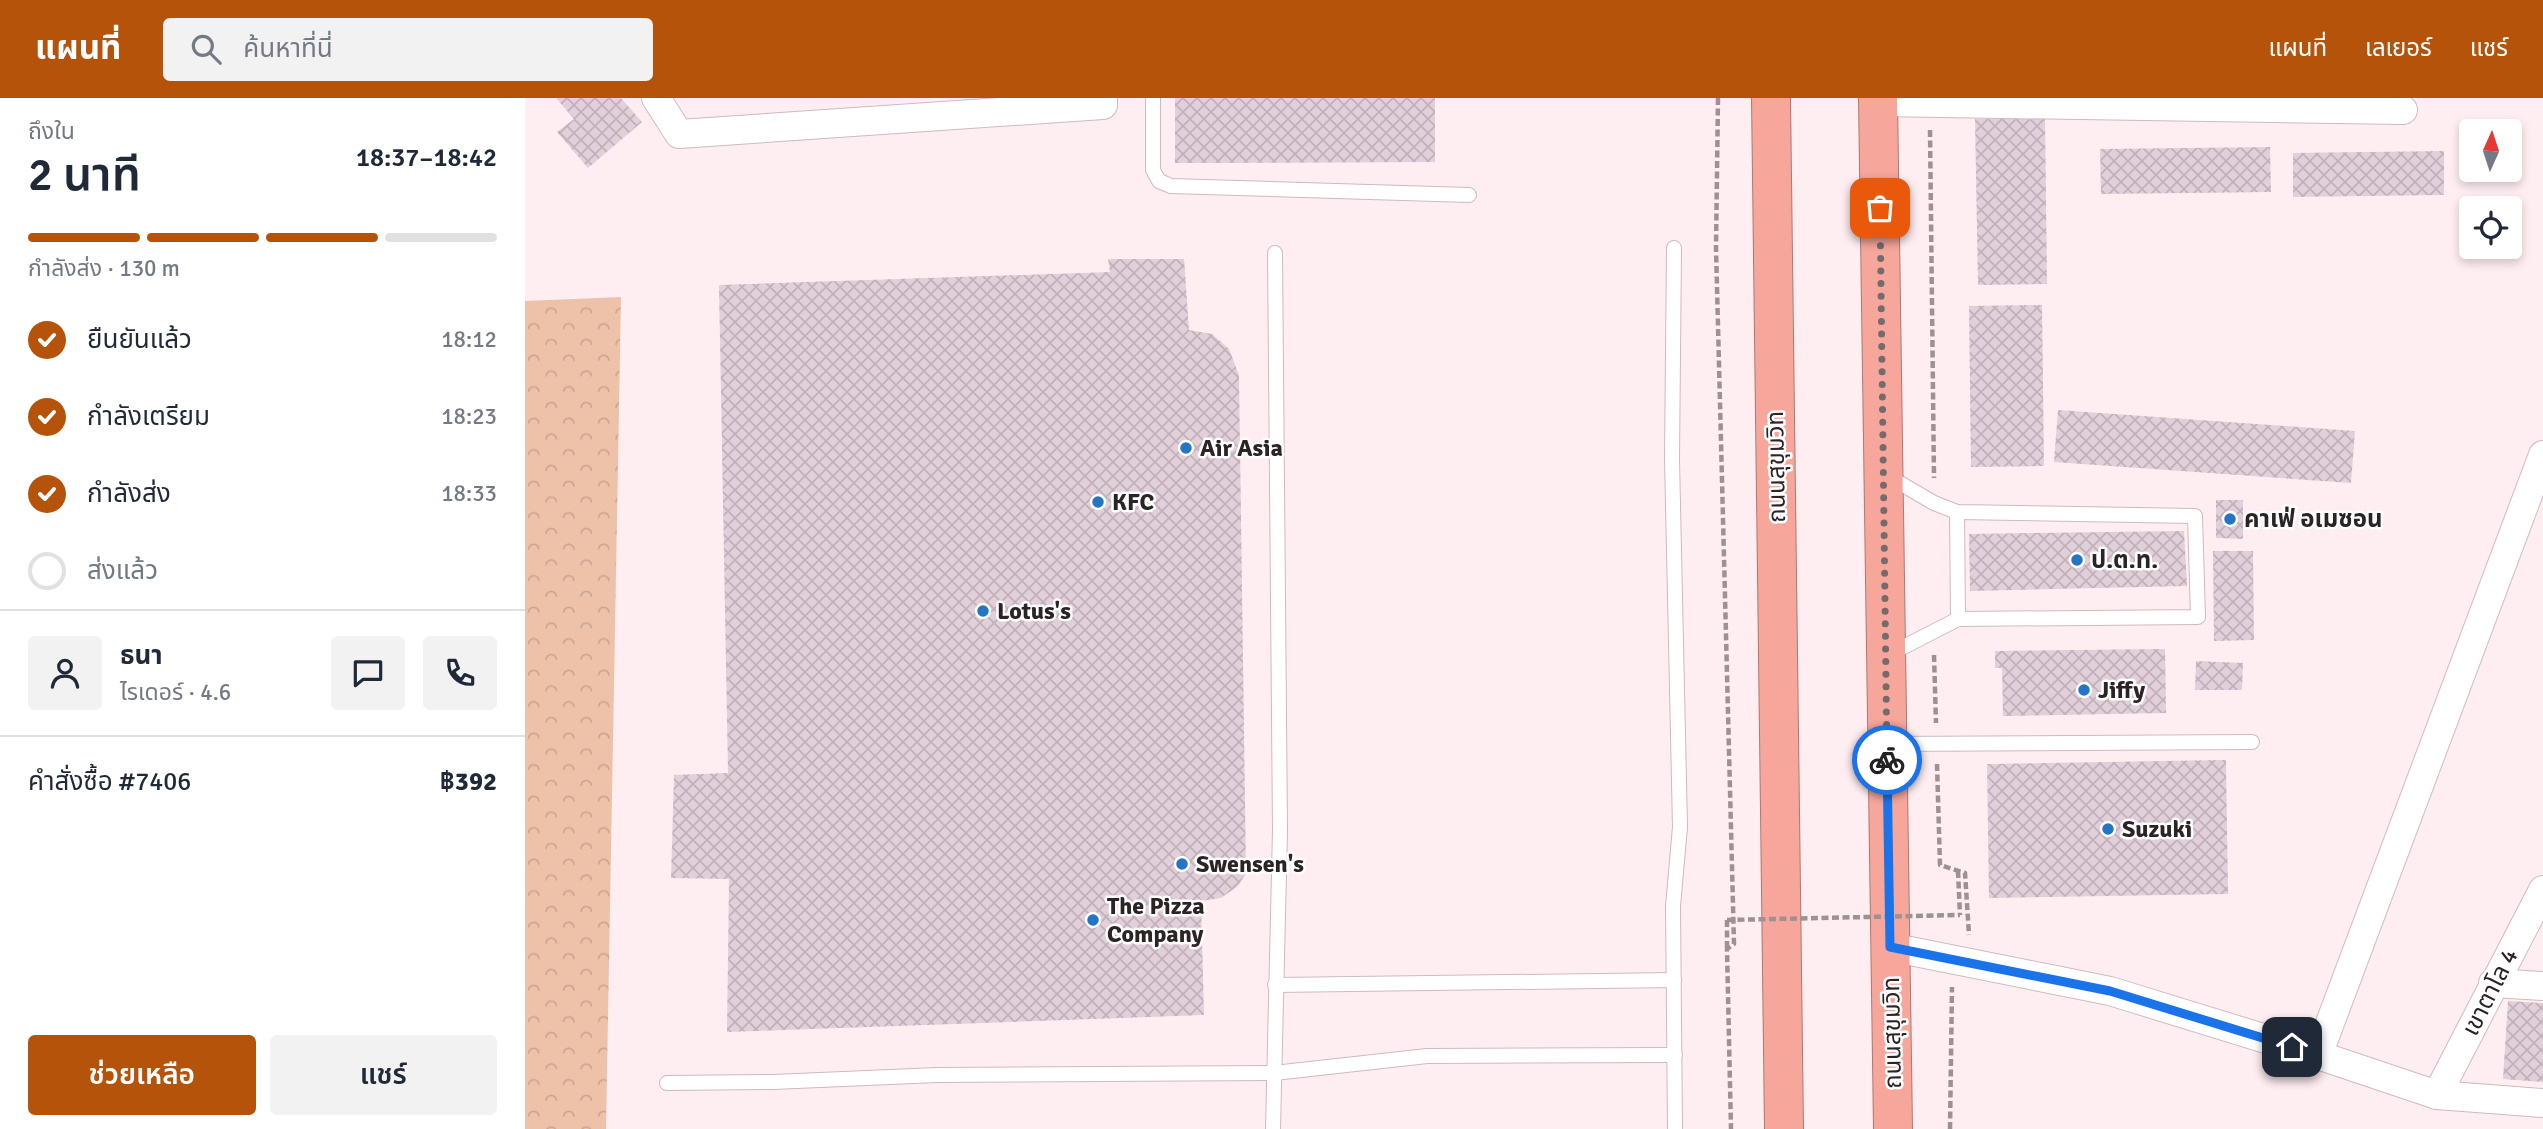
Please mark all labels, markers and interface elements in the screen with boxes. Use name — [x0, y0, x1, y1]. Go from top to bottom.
search box — [163, 18, 653, 81]
text: แผนที่ — [35, 28, 121, 69]
icon: search — [187, 30, 225, 68]
text: ค้นหาที่นี่ — [243, 33, 333, 65]
text: แผนที่ — [2269, 33, 2327, 63]
text: เลเยอร์ — [2365, 33, 2432, 63]
text: แชร์ — [2470, 33, 2508, 63]
text: ถึงใน — [28, 117, 75, 146]
north arrow — [2459, 119, 2522, 182]
map controls — [2459, 119, 2522, 259]
text: 18:37–18:42 — [356, 142, 497, 174]
text: 2 นาที — [28, 147, 141, 203]
pin — [1850, 178, 1910, 238]
icon: bag — [1861, 189, 1899, 227]
button: locate — [2459, 196, 2522, 259]
text: กำลังส่ง · 130 m — [28, 254, 180, 283]
icon: check — [28, 321, 66, 359]
text: ยืนยันแล้ว — [87, 324, 192, 356]
text: 18:12 — [441, 325, 497, 354]
icon: check — [28, 398, 66, 436]
text: กำลังเตรียม — [87, 401, 210, 433]
text: 18:23 — [441, 402, 497, 431]
street label: ถนนสุขุมวิท — [1760, 411, 1792, 523]
place label: Air Asia — [1200, 433, 1283, 463]
marker: Air Asia — [1178, 440, 1194, 456]
icon: check — [28, 475, 66, 513]
text: กำลังส่ง — [87, 478, 171, 510]
text: 18:33 — [441, 479, 497, 508]
place label: KFC — [1112, 487, 1155, 517]
marker: KFC — [1090, 494, 1106, 510]
place label: คาเฟ่ อเมซอน — [2244, 504, 2382, 534]
marker: คาเฟ่ อเมซอน — [2222, 511, 2238, 527]
place label: ป.ต.ท. — [2091, 545, 2158, 575]
marker: ป.ต.ท. — [2069, 552, 2085, 568]
text: ส่งแล้ว — [87, 555, 158, 587]
place label: Lotus's — [997, 596, 1071, 626]
marker: Lotus's — [975, 603, 991, 619]
button: person — [28, 636, 102, 710]
button: chat — [331, 636, 405, 710]
button: phone — [423, 636, 497, 710]
text: ธนา — [120, 640, 163, 672]
place label: Jiffy — [2098, 675, 2145, 705]
text: ไรเดอร์ · 4.6 — [120, 678, 231, 707]
marker: Jiffy — [2076, 682, 2092, 698]
courier — [1852, 725, 1922, 795]
icon: bike — [1868, 741, 1906, 779]
text: คำสั่งซื้อ #7406 — [28, 766, 191, 798]
text: ฿392 — [440, 766, 497, 798]
place label: Suzuki — [2122, 814, 2192, 844]
marker: Suzuki — [2100, 821, 2116, 837]
place label: Swensen's — [1196, 849, 1304, 879]
marker: Swensen's — [1174, 856, 1190, 872]
place label: The Pizza Company — [1107, 891, 1205, 949]
marker: The Pizza Company — [1085, 912, 1101, 928]
street label: เขาตาโล 4 — [2455, 943, 2525, 1041]
street label: ถนนสุขุมวิท — [1876, 977, 1908, 1089]
pin — [2262, 1017, 2322, 1077]
icon: home — [2273, 1028, 2311, 1066]
button: ช่วยเหลือ — [28, 1035, 256, 1115]
button: แชร์ — [270, 1035, 497, 1115]

